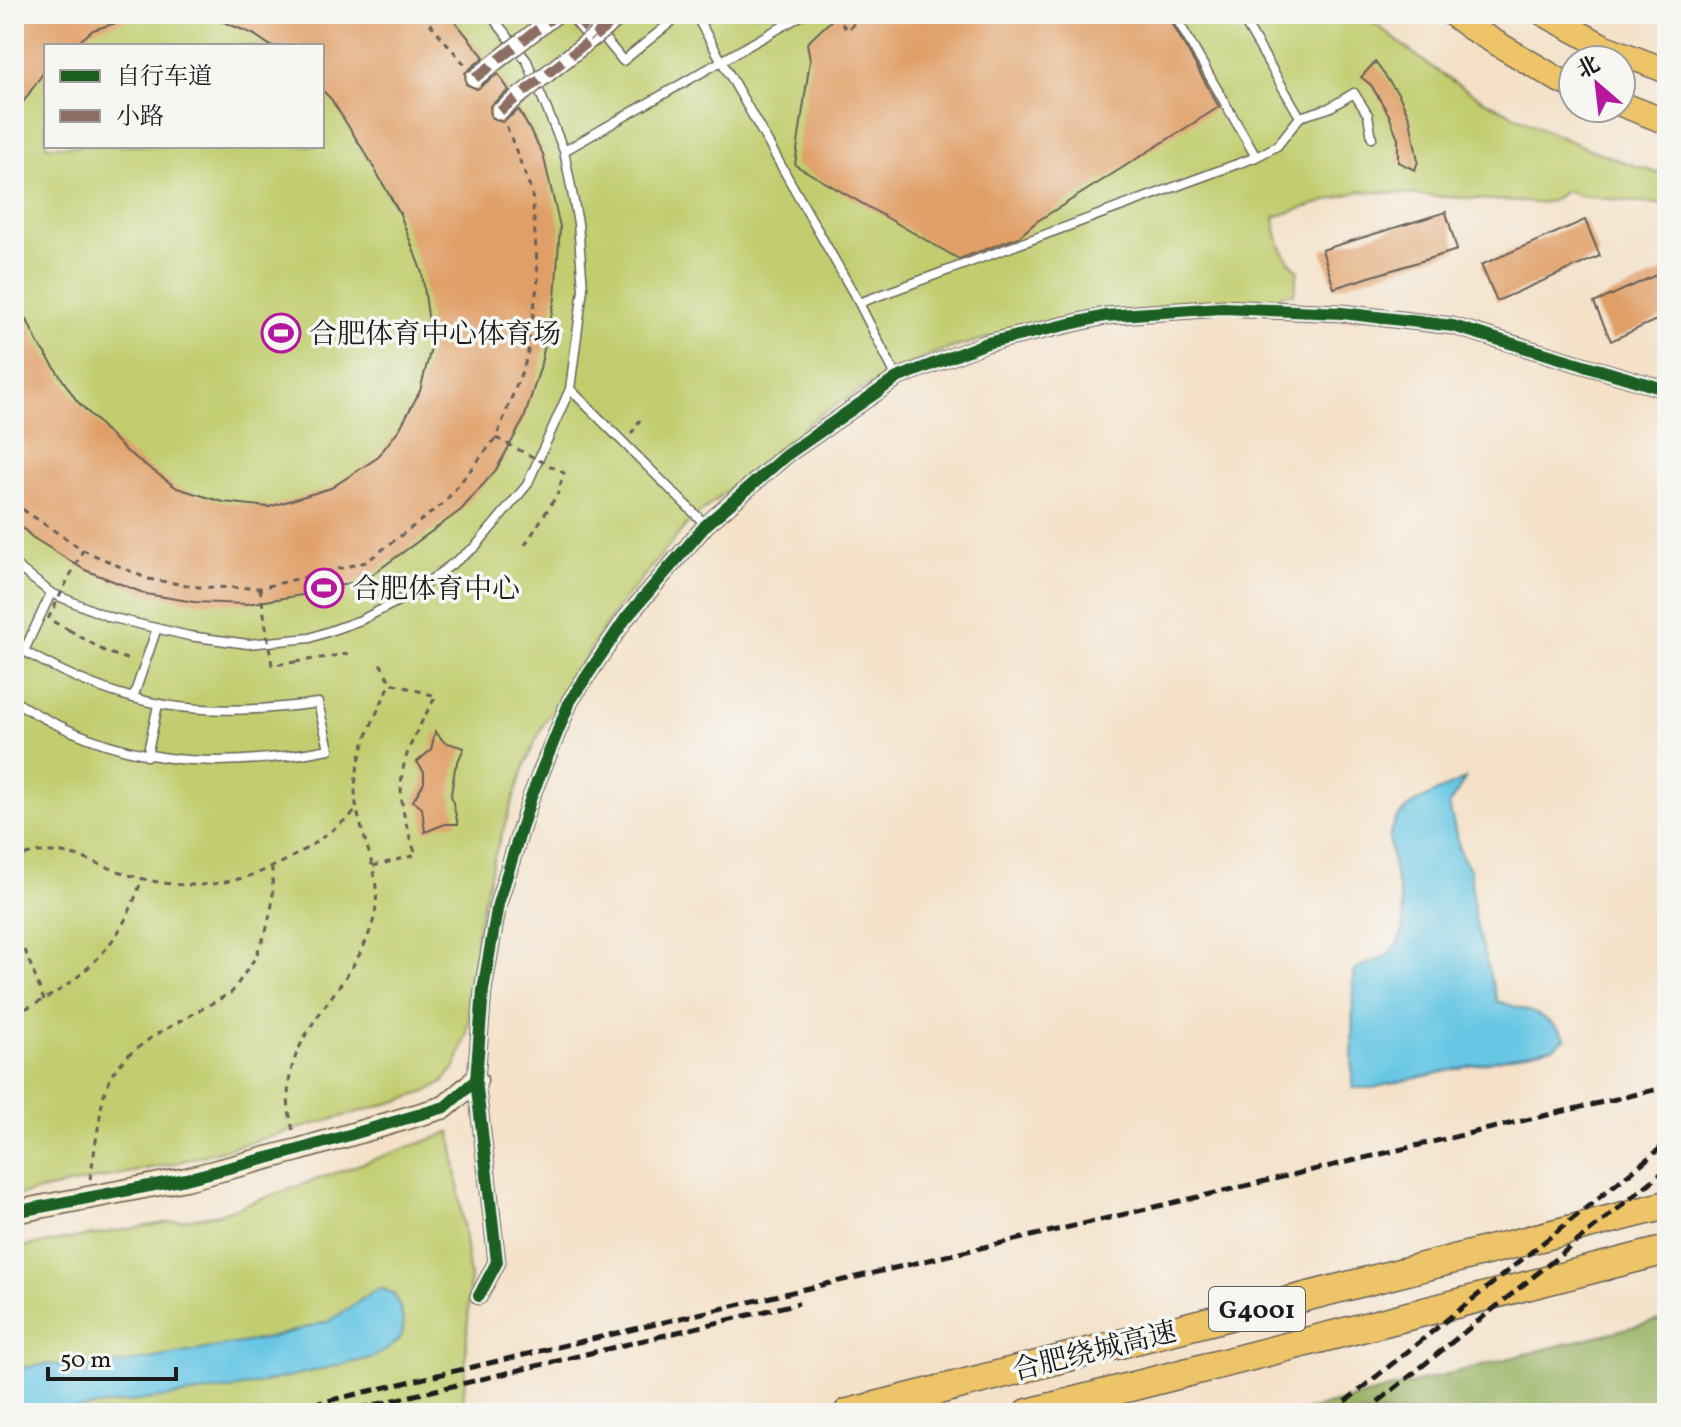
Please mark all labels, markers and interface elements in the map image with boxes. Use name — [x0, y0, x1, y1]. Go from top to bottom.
legend — [44, 44, 324, 148]
north arrow — [1557, 44, 1637, 124]
text: 北 — [1572, 50, 1606, 87]
text: 自行车道 — [116, 61, 212, 95]
text: 小路 — [116, 101, 164, 135]
sports icon: 合肥体育中心体育场 — [260, 312, 302, 354]
place label: 合肥体育中心体育场 — [309, 316, 561, 355]
sports icon: 合肥体育中心 — [303, 567, 345, 609]
place label: 合肥体育中心 — [352, 571, 520, 610]
road number: G4001 — [1209, 1287, 1305, 1331]
street label: 合肥绕城高速 — [1008, 1313, 1181, 1392]
scale bar — [48, 1331, 176, 1381]
text: 50 m — [60, 1344, 112, 1378]

